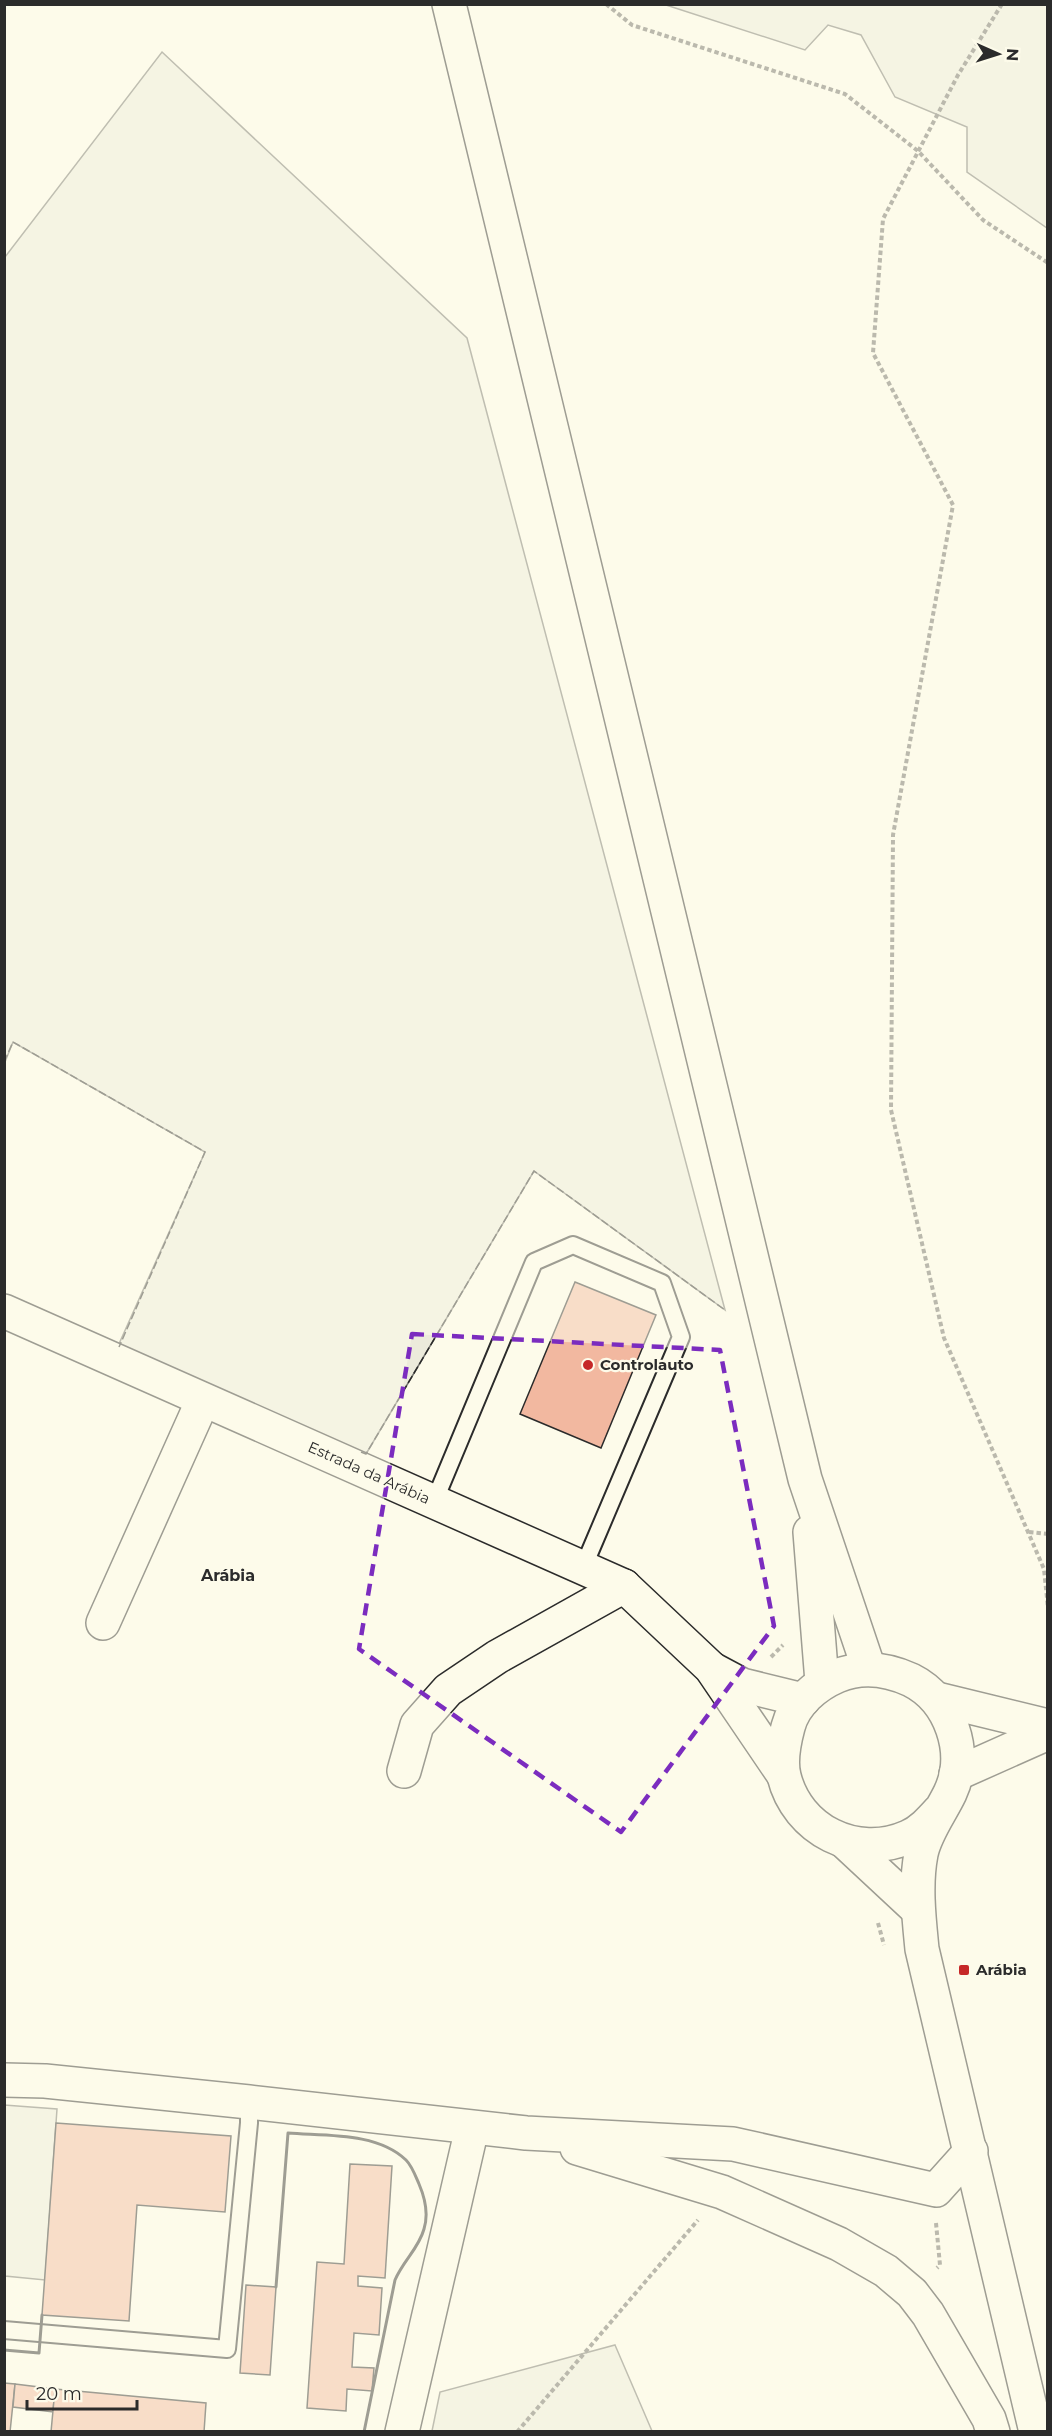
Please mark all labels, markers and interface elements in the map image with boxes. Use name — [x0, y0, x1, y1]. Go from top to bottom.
north arrow — [968, 24, 1028, 84]
text: N — [1003, 48, 1022, 62]
place label: Controlauto — [600, 1355, 694, 1374]
marker: Controlauto — [581, 1358, 595, 1372]
street label: Estrada da Arábia — [305, 1437, 433, 1508]
district label: Arábia — [200, 1566, 255, 1585]
place label: Arábia — [975, 1960, 1027, 1979]
marker: Arábia — [957, 1963, 971, 1977]
scale bar — [27, 2373, 136, 2411]
text: 20 m — [36, 2383, 82, 2405]

